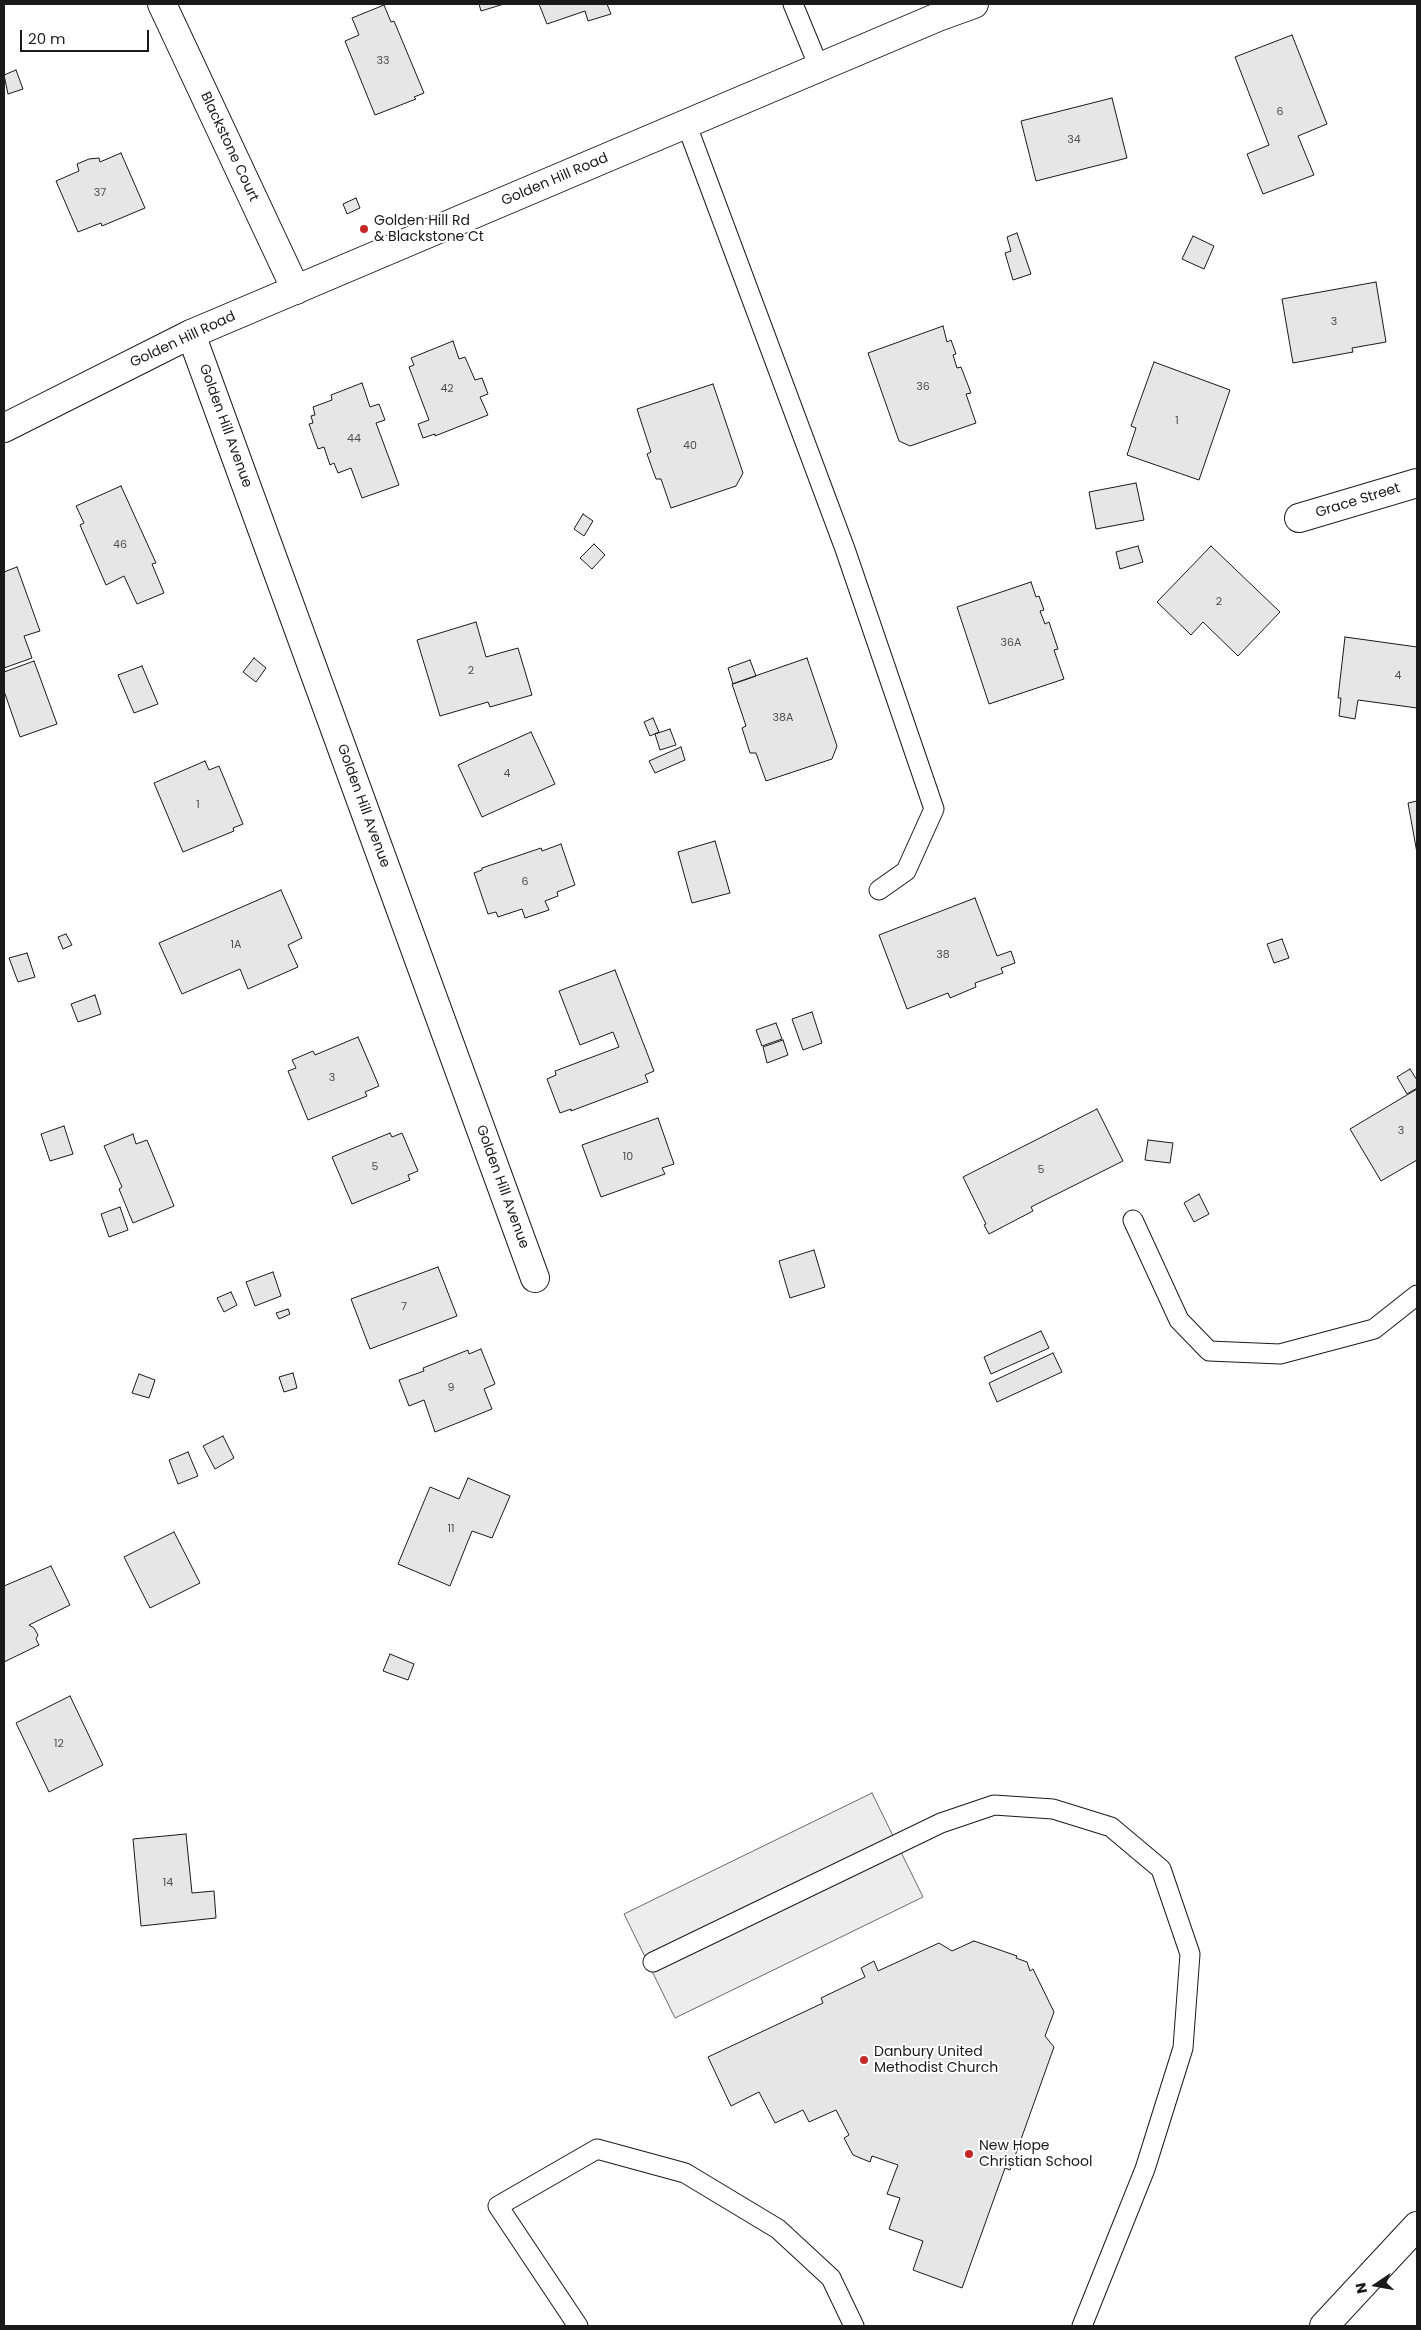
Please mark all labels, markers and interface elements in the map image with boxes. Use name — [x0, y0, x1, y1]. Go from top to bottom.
scale bar — [22, 20, 151, 52]
text: 20 m — [28, 28, 66, 49]
house number: 33 — [377, 54, 389, 68]
street label: Blackstone Court — [196, 90, 262, 204]
house number: 6 — [1277, 105, 1283, 119]
house number: 34 — [1067, 133, 1081, 147]
street label: Golden Hill Road — [499, 150, 611, 210]
house number: 37 — [94, 186, 106, 200]
place label: Golden Hill Rd & Blackstone Ct — [374, 213, 484, 246]
marker: Golden Hill Rd & Blackstone Ct — [358, 223, 370, 235]
street label: Golden Hill Road — [128, 308, 238, 372]
house number: 3 — [1331, 315, 1337, 329]
street label: Golden Hill Avenue — [195, 362, 255, 490]
house number: 36 — [916, 380, 930, 394]
house number: 42 — [440, 382, 454, 396]
house number: 1 — [1175, 414, 1179, 428]
house number: 44 — [347, 432, 361, 446]
house number: 40 — [683, 439, 697, 453]
street label: Grace Street — [1314, 480, 1402, 522]
house number: 46 — [113, 538, 127, 552]
house number: 2 — [1216, 595, 1222, 609]
house number: 36A — [1001, 636, 1021, 650]
house number: 2 — [468, 664, 474, 678]
house number: 4 — [1395, 669, 1401, 683]
house number: 38A — [773, 711, 793, 725]
street label: Golden Hill Avenue — [333, 742, 393, 870]
house number: 4 — [504, 767, 510, 781]
house number: 1 — [196, 798, 200, 812]
house number: 6 — [522, 875, 528, 889]
house number: 1A — [231, 938, 241, 952]
house number: 38 — [936, 948, 950, 962]
house number: 3 — [329, 1071, 335, 1085]
street label: Golden Hill Avenue — [472, 1123, 532, 1251]
house number: 3 — [1398, 1124, 1404, 1138]
house number: 10 — [623, 1150, 633, 1164]
house number: 5 — [372, 1160, 378, 1174]
house number: 5 — [1038, 1163, 1044, 1177]
house number: 7 — [401, 1300, 407, 1314]
house number: 9 — [448, 1381, 454, 1395]
house number: 11 — [447, 1522, 455, 1536]
house number: 12 — [54, 1737, 64, 1751]
house number: 14 — [163, 1876, 173, 1890]
place label: Danbury United Methodist Church — [874, 2044, 998, 2076]
marker: Danbury United Methodist Church — [858, 2054, 870, 2066]
place label: New Hope Christian School — [979, 2138, 1092, 2170]
marker: New Hope Christian School — [963, 2148, 975, 2160]
north arrow — [1351, 2260, 1401, 2310]
text: N — [1350, 2281, 1372, 2295]

